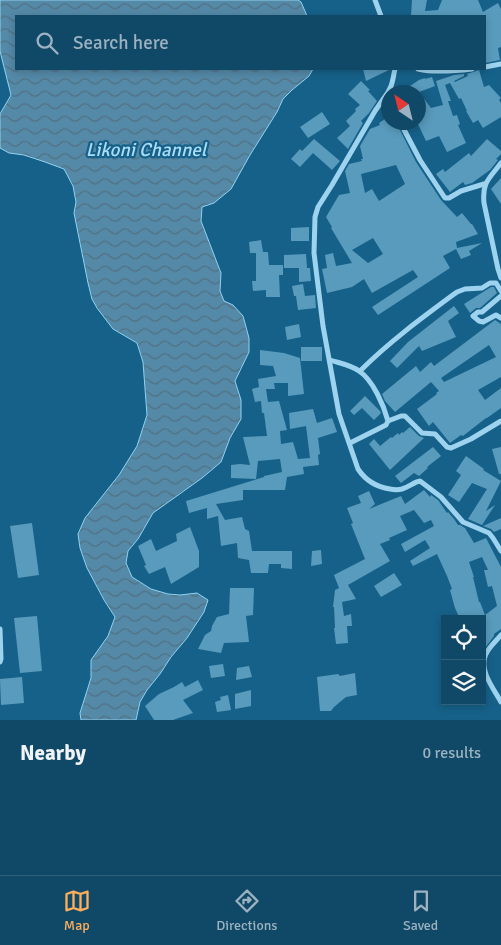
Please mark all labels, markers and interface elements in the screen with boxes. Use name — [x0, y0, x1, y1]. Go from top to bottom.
search box — [15, 15, 486, 70]
icon: search — [33, 29, 61, 57]
text: Search here — [73, 31, 169, 55]
north arrow — [381, 85, 426, 130]
water label: Likoni Channel — [86, 138, 208, 162]
map controls — [441, 615, 486, 705]
button: locate — [441, 615, 486, 660]
button: layers — [441, 660, 486, 705]
text: Nearby — [20, 740, 86, 766]
text: 0 results — [422, 743, 481, 763]
tab: Map — [63, 887, 91, 934]
tab: Directions — [216, 887, 277, 934]
tab: Saved — [403, 887, 438, 934]

